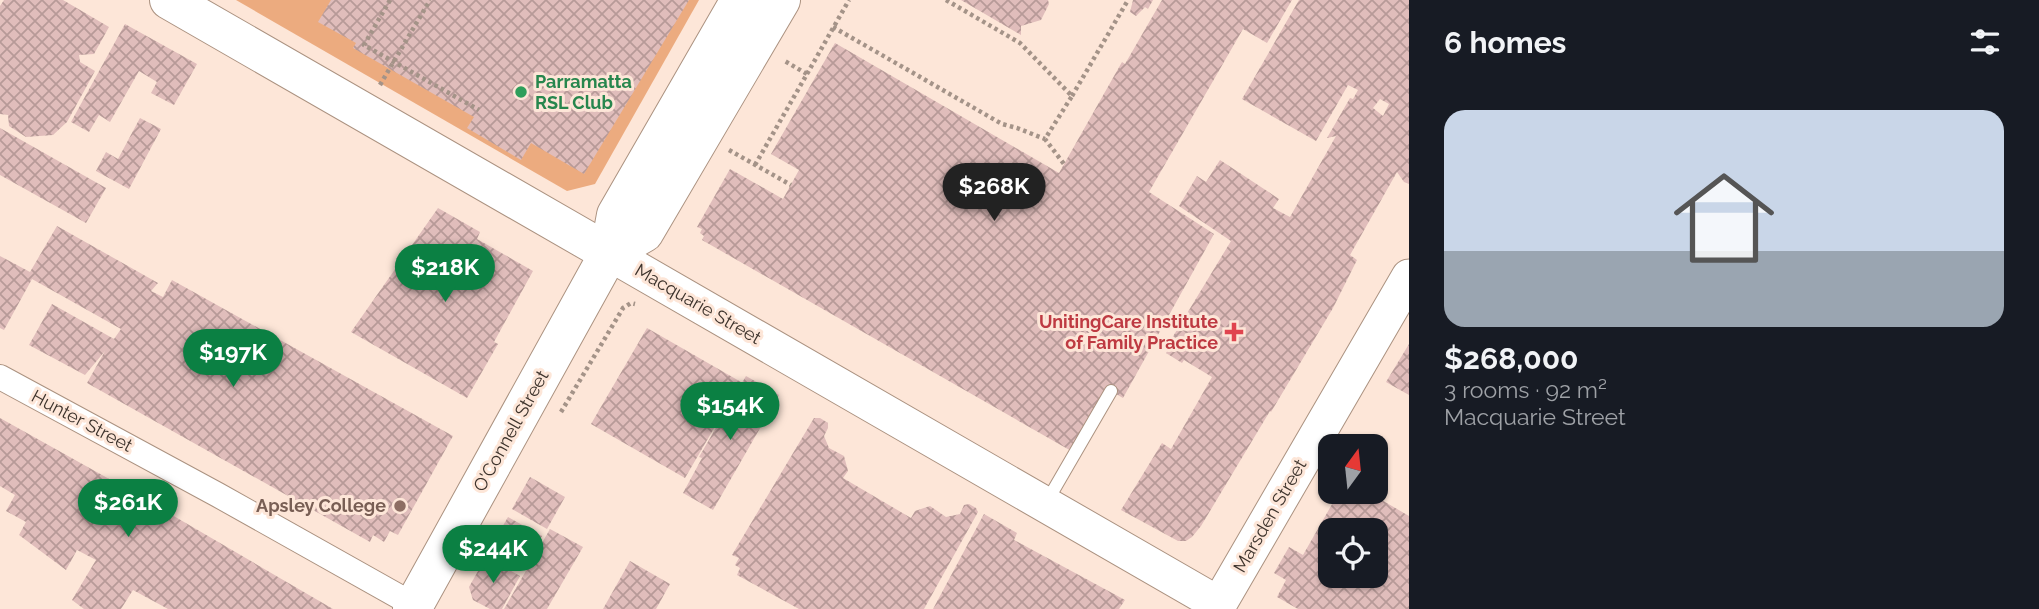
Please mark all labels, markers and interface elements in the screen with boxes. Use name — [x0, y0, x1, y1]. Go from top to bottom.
icon: filters — [1966, 23, 2004, 61]
text: 6 homes — [1444, 25, 1566, 60]
place label: Parramatta RSL Club — [535, 71, 632, 113]
marker: Parramatta RSL Club — [513, 84, 529, 100]
icon: home — [1661, 155, 1787, 281]
pin: $268K — [945, 164, 1043, 223]
text: $268K — [959, 172, 1029, 199]
pin: $218K — [396, 244, 494, 304]
text: $218K — [411, 253, 479, 280]
street label: Macquarie Street — [631, 259, 765, 348]
place label: UnitingCare Institute of Family Practice — [1039, 311, 1218, 353]
marker: UnitingCare Institute of Family Practice — [1224, 322, 1244, 342]
pin: $197K — [184, 330, 282, 389]
text: $197K — [199, 338, 267, 365]
text: $268,000 — [1444, 341, 1579, 376]
street label: O'Connell Street — [469, 366, 553, 495]
text: 3 rooms · 92 m² — [1444, 376, 1607, 403]
pin: $154K — [681, 382, 779, 442]
street label: Hunter Street — [28, 385, 136, 456]
text: $154K — [696, 391, 764, 418]
text: Macquarie Street — [1444, 403, 1626, 430]
north arrow — [1318, 434, 1388, 504]
map controls — [1318, 434, 1388, 588]
street label: Marsden Street — [1229, 455, 1310, 576]
pin: $261K — [79, 480, 177, 539]
text: $261K — [94, 488, 162, 515]
place label: Apsley College — [256, 495, 386, 516]
marker: Apsley College — [392, 498, 408, 514]
button: locate — [1318, 518, 1388, 588]
pin: $244K — [444, 526, 542, 585]
text: $244K — [458, 534, 528, 561]

